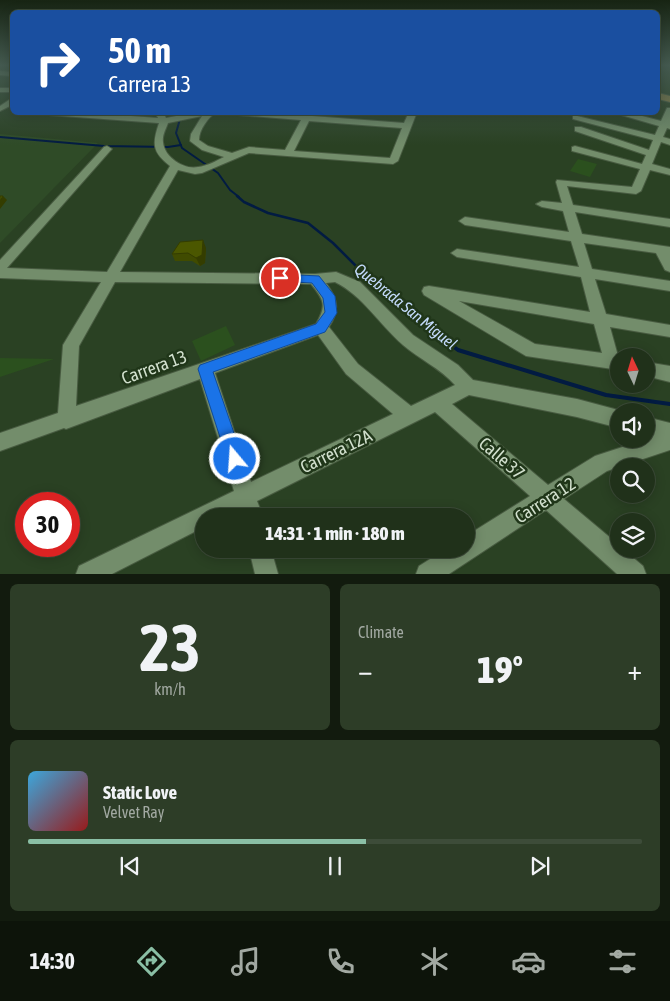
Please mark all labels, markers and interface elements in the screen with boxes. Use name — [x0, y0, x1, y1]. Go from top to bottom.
icon: right — [25, 30, 90, 95]
text: 50 m — [108, 30, 171, 70]
text: Carrera 13 — [108, 71, 191, 97]
pin — [259, 257, 301, 299]
water label: Quebrada San Miguel — [351, 259, 461, 353]
icon: arrive — [266, 264, 294, 292]
street label: Carrera 13 — [118, 346, 190, 388]
north arrow — [610, 348, 655, 392]
map controls — [610, 348, 655, 558]
button: sound — [610, 403, 655, 448]
street label: Carrera 12A — [297, 425, 375, 477]
position arrow — [208, 432, 260, 484]
street label: Calle 37 — [475, 433, 529, 483]
button: search — [610, 458, 655, 503]
street label: Carrera 12 — [511, 473, 579, 527]
speed limit sign: 30 — [15, 492, 80, 557]
button: layers — [610, 513, 655, 558]
text: 14:31 · 1 min · 180 m — [265, 522, 405, 544]
text: 23 — [139, 610, 201, 685]
text: Climate — [358, 623, 404, 641]
text: 19° — [477, 648, 523, 691]
text: − — [358, 654, 373, 686]
text: + — [627, 654, 642, 686]
text: km/h — [154, 680, 186, 698]
text: Static Love — [103, 781, 177, 803]
text: Velvet Ray — [103, 803, 164, 821]
icon: previous — [116, 852, 144, 880]
icon: pause — [321, 852, 349, 880]
icon: next — [526, 852, 554, 880]
icon: directions — [134, 944, 169, 979]
icon: music — [228, 944, 263, 979]
icon: phone — [323, 944, 358, 979]
icon: climate — [417, 944, 452, 979]
icon: car — [511, 944, 546, 979]
icon: filters — [605, 944, 640, 979]
text: 14:30 — [30, 948, 75, 974]

